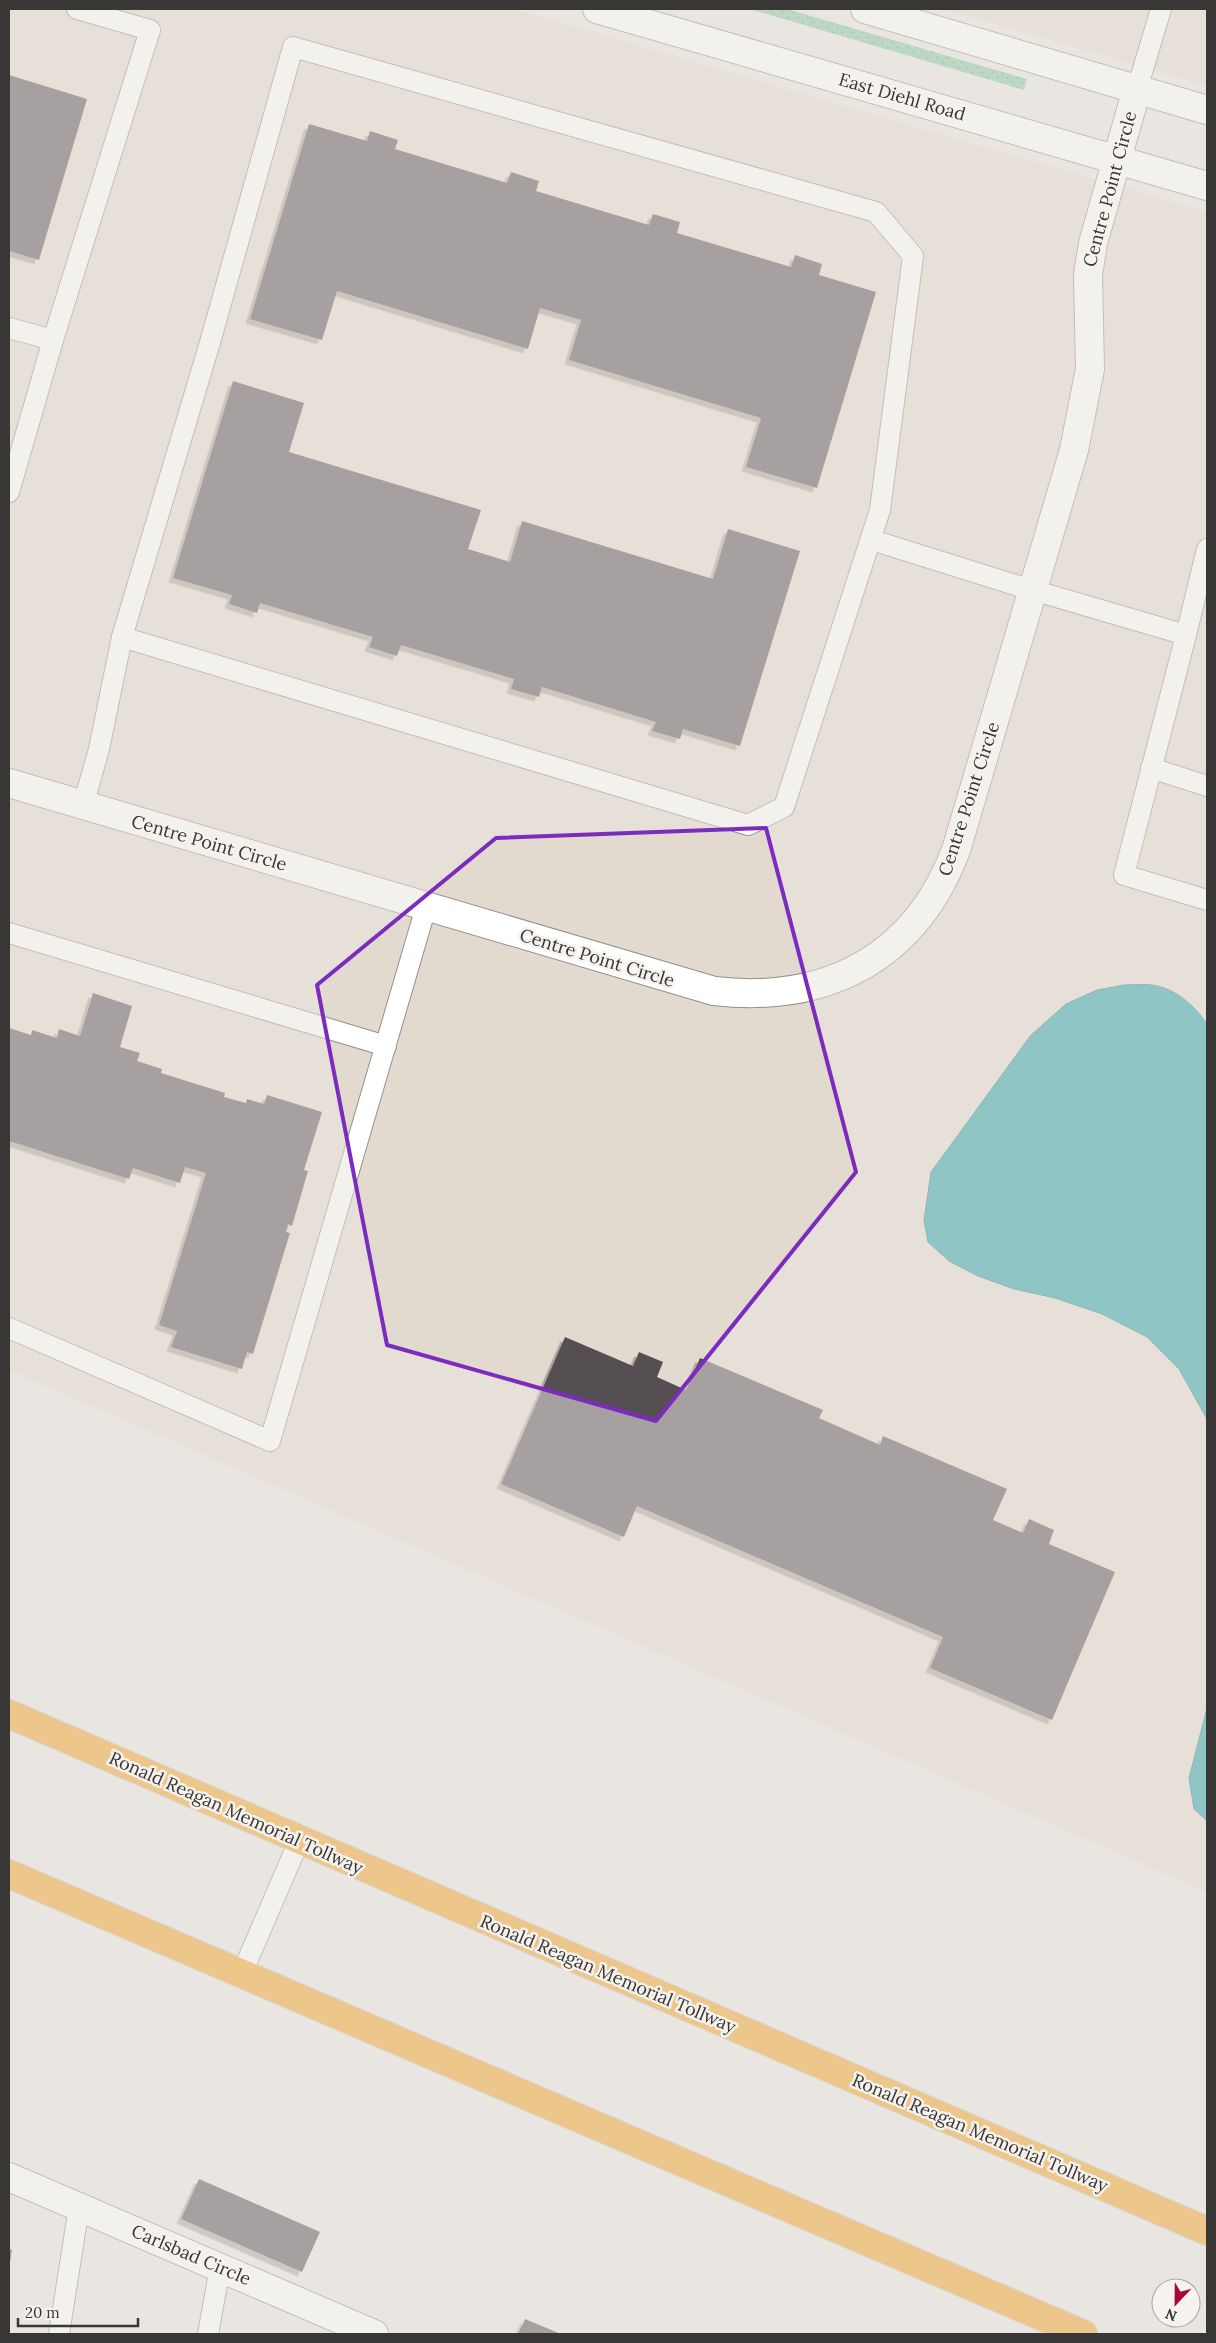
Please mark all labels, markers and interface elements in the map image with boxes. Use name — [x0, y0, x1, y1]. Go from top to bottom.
street label: East Diehl Road — [836, 67, 968, 126]
street label: Centre Point Circle — [1078, 108, 1141, 269]
street label: Centre Point Circle — [933, 719, 1004, 879]
street label: Centre Point Circle — [129, 809, 290, 876]
street label: Centre Point Circle — [517, 923, 678, 992]
street label: Ronald Reagan Memorial Tollway — [106, 1746, 367, 1879]
street label: Ronald Reagan Memorial Tollway — [477, 1909, 740, 2038]
street label: Ronald Reagan Memorial Tollway — [849, 2068, 1112, 2197]
street label: Carlsbad Circle — [128, 2219, 255, 2290]
north arrow — [1151, 2278, 1201, 2328]
scale bar — [18, 2296, 138, 2328]
text: 20 m — [25, 2303, 60, 2322]
text: N — [1163, 2305, 1180, 2325]

